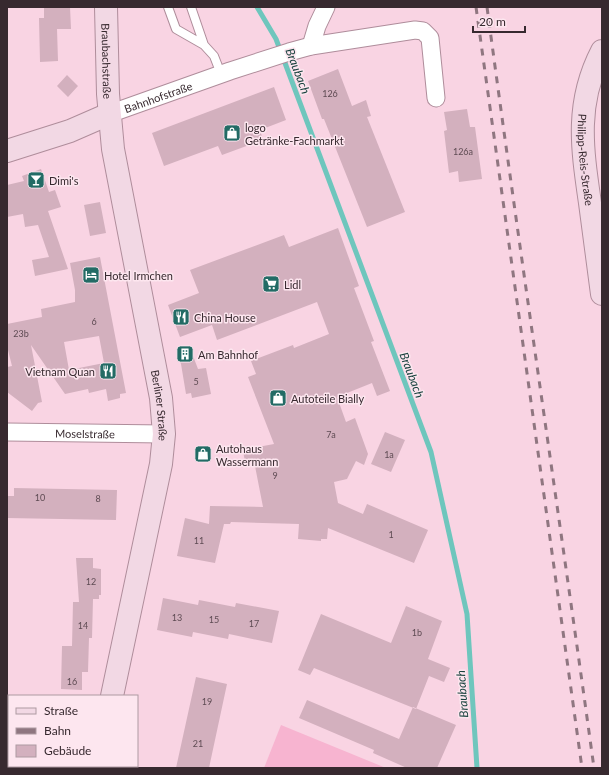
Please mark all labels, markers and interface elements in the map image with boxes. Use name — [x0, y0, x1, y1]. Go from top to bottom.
scale bar — [473, 8, 525, 34]
text: 20 m — [479, 14, 506, 29]
street label: Braubachstraße — [100, 23, 115, 100]
water label: Braubach — [282, 46, 314, 96]
street label: Bahnhofstraße — [122, 78, 194, 115]
house number: 126 — [322, 88, 338, 99]
street label: Philipp-Reis-Straße — [576, 113, 597, 207]
place label: logo Getränke-Fachmarkt — [245, 121, 344, 147]
shop icon: logo Getränke-Fachmarkt — [222, 123, 242, 143]
house number: 126a — [453, 146, 473, 157]
bar icon: Dimi's — [26, 170, 46, 190]
place label: Dimi's — [49, 174, 79, 187]
hotel icon: Hotel Irmchen — [81, 265, 101, 285]
place label: Hotel Irmchen — [104, 269, 173, 282]
supermarket icon: Lidl — [261, 274, 281, 294]
place label: Lidl — [284, 278, 301, 291]
restaurant icon: China House — [171, 307, 191, 327]
place label: China House — [194, 311, 256, 324]
house number: 6 — [91, 316, 97, 327]
house number: 23b — [13, 328, 29, 339]
building icon: Am Bahnhof — [175, 344, 195, 364]
place label: Am Bahnhof — [198, 348, 258, 361]
water label: Braubach — [396, 350, 428, 400]
restaurant icon: Vietnam Quan — [98, 361, 118, 381]
place label: Vietnam Quan — [25, 365, 95, 378]
street label: Berliner Straße — [149, 368, 171, 442]
house number: 5 — [193, 376, 199, 387]
shop icon: Autoteile Bially — [268, 388, 288, 408]
place label: Autoteile Bially — [291, 392, 364, 405]
street label: Moselstraße — [55, 426, 115, 440]
house number: 7a — [326, 429, 336, 440]
place label: Autohaus Wassermann — [216, 442, 278, 468]
shop icon: Autohaus Wassermann — [193, 444, 213, 464]
house number: 1a — [384, 449, 394, 460]
house number: 9 — [272, 470, 278, 481]
house number: 10 — [35, 492, 45, 503]
house number: 8 — [95, 493, 101, 504]
house number: 1 — [388, 529, 394, 540]
house number: 11 — [194, 535, 204, 546]
house number: 12 — [86, 576, 96, 587]
house number: 13 — [172, 612, 182, 623]
house number: 15 — [209, 614, 219, 625]
house number: 17 — [249, 618, 259, 629]
house number: 14 — [78, 620, 88, 631]
house number: 1b — [412, 627, 422, 638]
water label: Braubach — [453, 670, 471, 718]
house number: 16 — [67, 676, 77, 687]
legend — [8, 695, 138, 767]
house number: 19 — [202, 696, 212, 707]
text: Straße — [44, 703, 78, 718]
text: Bahn — [44, 723, 71, 738]
house number: 21 — [193, 738, 203, 749]
text: Gebäude — [44, 743, 91, 758]

